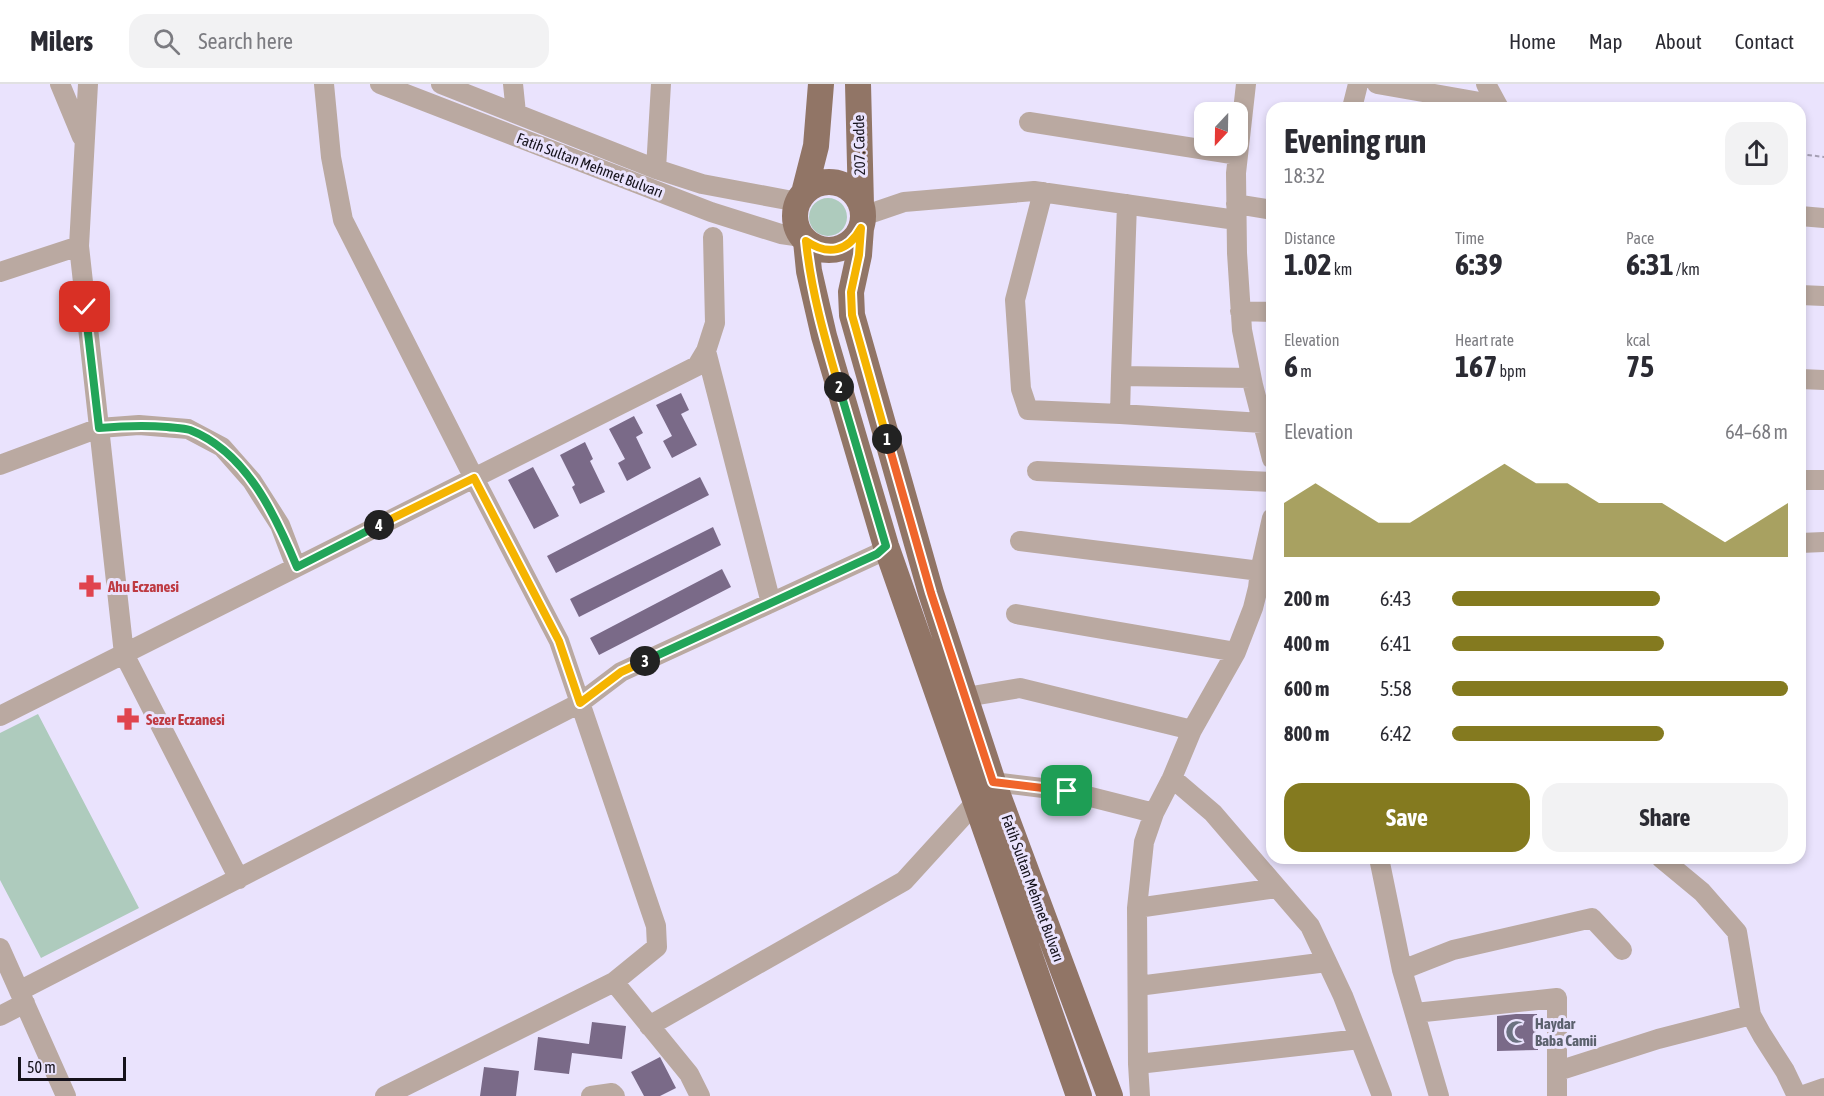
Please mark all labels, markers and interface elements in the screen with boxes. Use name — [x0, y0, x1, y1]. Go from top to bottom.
search box — [129, 14, 549, 68]
text: Milers — [30, 25, 93, 57]
icon: search — [150, 25, 183, 58]
text: Search here — [198, 28, 293, 54]
text: Home — [1509, 29, 1556, 53]
text: Map — [1589, 29, 1623, 53]
text: About — [1656, 29, 1702, 53]
text: Contact — [1735, 29, 1794, 53]
north arrow — [1194, 102, 1248, 156]
map controls — [1194, 102, 1248, 156]
street label: 207. Cadde — [850, 114, 868, 175]
text: Evening run — [1284, 122, 1426, 160]
button: share — [1725, 122, 1788, 185]
street label: Fatih Sultan Mehmet Bulvarı — [515, 129, 665, 201]
text: 18:32 — [1284, 164, 1325, 187]
text: Distance — [1284, 229, 1335, 247]
text: Time — [1455, 229, 1484, 247]
text: Pace — [1626, 229, 1654, 247]
text: 1.02 — [1284, 247, 1332, 281]
text: 6:39 — [1455, 247, 1503, 281]
text: 6:31 — [1626, 247, 1674, 281]
text: km — [1332, 260, 1352, 278]
text: /km — [1674, 260, 1700, 278]
pin — [59, 281, 110, 332]
icon: check — [68, 290, 101, 323]
text: Elevation — [1284, 331, 1339, 349]
text: Heart rate — [1455, 331, 1514, 349]
text: kcal — [1626, 331, 1650, 349]
text: 6 — [1284, 349, 1298, 383]
text: 167 — [1455, 349, 1497, 383]
text: 75 — [1626, 349, 1654, 383]
text: m — [1298, 362, 1312, 380]
text: bpm — [1497, 362, 1526, 380]
pin: 2 — [824, 372, 854, 402]
text: 2 — [835, 378, 843, 396]
text: Elevation — [1284, 420, 1353, 443]
text: 64–68 m — [1725, 420, 1788, 443]
pin: 1 — [872, 424, 902, 454]
text: 1 — [883, 430, 891, 448]
pin: 4 — [364, 510, 394, 540]
text: 4 — [375, 516, 383, 534]
pharmacy icon: Ahu Eczanesi — [77, 573, 103, 599]
place label: Ahu Eczanesi — [107, 578, 179, 595]
text: 200 m — [1284, 587, 1329, 610]
text: 6:43 — [1380, 587, 1412, 610]
text: 400 m — [1284, 632, 1329, 655]
text: 6:41 — [1380, 632, 1412, 655]
pin: 3 — [630, 646, 660, 676]
text: 3 — [641, 652, 649, 670]
text: 600 m — [1284, 677, 1329, 700]
text: 5:58 — [1380, 677, 1412, 700]
pharmacy icon: Sezer Eczanesi — [115, 706, 141, 732]
place label: Sezer Eczanesi — [146, 711, 225, 728]
text: 800 m — [1284, 722, 1329, 745]
text: 6:42 — [1380, 722, 1412, 745]
pin — [1041, 765, 1092, 816]
icon: arrive — [1050, 774, 1083, 807]
button: Save — [1284, 783, 1530, 852]
button: Share — [1542, 783, 1788, 852]
street label: Fatih Sultan Mehmet Bulvarı — [998, 812, 1068, 964]
place label: Haydar Baba Camii — [1535, 1015, 1597, 1049]
mosque icon: Haydar Baba Camii — [1504, 1019, 1530, 1045]
scale bar — [18, 1054, 126, 1082]
text: 50 m — [27, 1058, 56, 1076]

